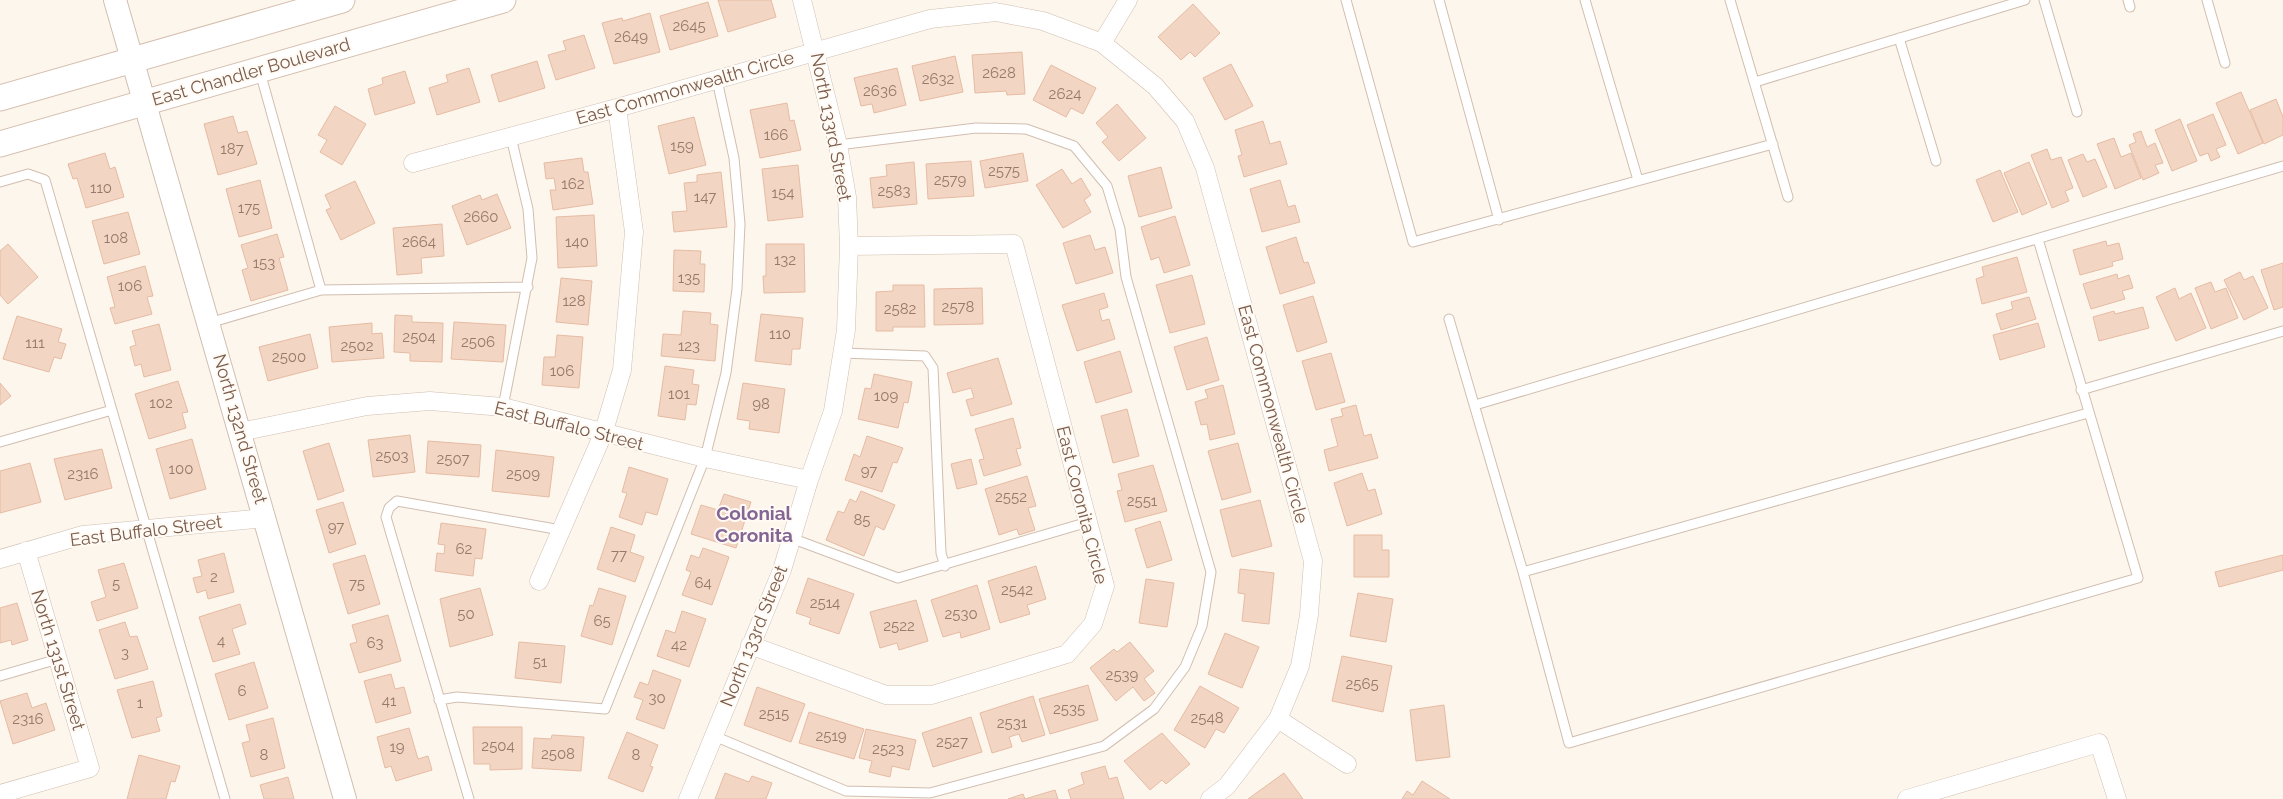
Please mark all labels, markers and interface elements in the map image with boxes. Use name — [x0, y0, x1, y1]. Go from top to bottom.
house number: 2645 — [672, 17, 706, 35]
house number: 2649 — [614, 28, 648, 46]
street label: East Chandler Boulevard — [149, 33, 352, 110]
street label: East Commonwealth Circle — [574, 46, 797, 129]
street label: North 133rd Street — [807, 51, 856, 203]
house number: 2628 — [982, 64, 1016, 82]
house number: 2632 — [922, 70, 955, 88]
house number: 2636 — [863, 82, 897, 100]
house number: 2624 — [1049, 85, 1081, 103]
house number: 166 — [764, 126, 788, 144]
house number: 159 — [670, 137, 694, 155]
house number: 187 — [220, 140, 244, 158]
house number: 2575 — [988, 162, 1020, 180]
house number: 2579 — [934, 171, 967, 189]
house number: 162 — [561, 175, 585, 193]
house number: 110 — [90, 179, 112, 197]
house number: 2583 — [878, 182, 910, 200]
house number: 154 — [772, 184, 794, 202]
house number: 147 — [694, 188, 716, 206]
house number: 175 — [238, 199, 260, 217]
house number: 2660 — [463, 208, 499, 226]
house number: 108 — [104, 229, 128, 247]
house number: 2664 — [402, 233, 436, 251]
house number: 140 — [565, 233, 589, 251]
house number: 132 — [774, 251, 796, 269]
house number: 153 — [253, 254, 275, 272]
house number: 135 — [678, 269, 700, 287]
house number: 106 — [118, 277, 142, 295]
house number: 128 — [562, 292, 586, 310]
house number: 2578 — [942, 298, 975, 316]
house number: 2582 — [884, 300, 917, 318]
street label: East Commonwealth Circle — [1234, 302, 1313, 526]
house number: 110 — [769, 325, 791, 343]
house number: 2504 — [402, 328, 436, 346]
house number: 2506 — [461, 333, 495, 351]
house number: 111 — [25, 334, 45, 352]
house number: 2502 — [341, 337, 374, 355]
house number: 123 — [678, 337, 700, 355]
house number: 2500 — [272, 348, 306, 366]
street label: North 132nd Street — [209, 352, 272, 506]
house number: 106 — [550, 362, 574, 380]
house number: 101 — [668, 385, 691, 403]
house number: 109 — [874, 387, 898, 405]
house number: 102 — [149, 394, 173, 412]
house number: 98 — [752, 395, 770, 413]
street label: East Buffalo Street — [492, 397, 646, 454]
street label: East Coronita Circle — [1053, 424, 1112, 587]
house number: 2503 — [375, 447, 409, 465]
house number: 2507 — [436, 450, 470, 468]
house number: 100 — [169, 460, 193, 478]
house number: 97 — [861, 462, 877, 480]
house number: 2316 — [67, 465, 99, 483]
house number: 2509 — [506, 465, 540, 483]
house number: 2552 — [995, 488, 1027, 506]
house number: 2551 — [1127, 492, 1158, 510]
district label: Colonial Coronita — [715, 502, 793, 546]
street label: East Buffalo Street — [69, 511, 223, 550]
house number: 85 — [853, 511, 871, 529]
house number: 97 — [328, 518, 344, 536]
house number: 62 — [456, 540, 473, 558]
house number: 77 — [611, 546, 627, 564]
street label: North 133rd Street — [716, 562, 791, 710]
house number: 2 — [210, 568, 218, 586]
house number: 64 — [694, 574, 712, 592]
house number: 5 — [112, 575, 120, 593]
house number: 75 — [349, 575, 365, 593]
house number: 2542 — [1001, 581, 1033, 599]
street label: North 131st Street — [27, 587, 90, 733]
house number: 2514 — [810, 594, 840, 612]
house number: 50 — [457, 605, 475, 623]
house number: 2530 — [944, 605, 978, 623]
house number: 65 — [593, 612, 611, 630]
house number: 2522 — [883, 617, 915, 635]
house number: 4 — [217, 632, 225, 650]
house number: 63 — [366, 634, 384, 652]
house number: 42 — [671, 636, 687, 654]
house number: 3 — [121, 644, 129, 662]
house number: 51 — [533, 653, 548, 671]
house number: 2539 — [1106, 666, 1139, 684]
house number: 2565 — [1345, 675, 1379, 693]
house number: 6 — [237, 682, 247, 700]
house number: 30 — [648, 689, 666, 707]
house number: 41 — [382, 692, 397, 710]
house number: 1 — [137, 694, 144, 712]
house number: 2535 — [1053, 700, 1085, 718]
house number: 2515 — [759, 705, 789, 723]
house number: 2548 — [1190, 709, 1224, 727]
house number: 2316 — [12, 710, 44, 728]
house number: 2531 — [997, 714, 1028, 732]
house number: 2519 — [815, 727, 847, 745]
house number: 2527 — [936, 733, 968, 751]
house number: 2504 — [481, 737, 515, 755]
house number: 19 — [389, 738, 405, 756]
house number: 2523 — [872, 740, 904, 758]
house number: 2508 — [541, 745, 575, 763]
house number: 8 — [260, 746, 269, 764]
house number: 8 — [632, 746, 641, 764]

